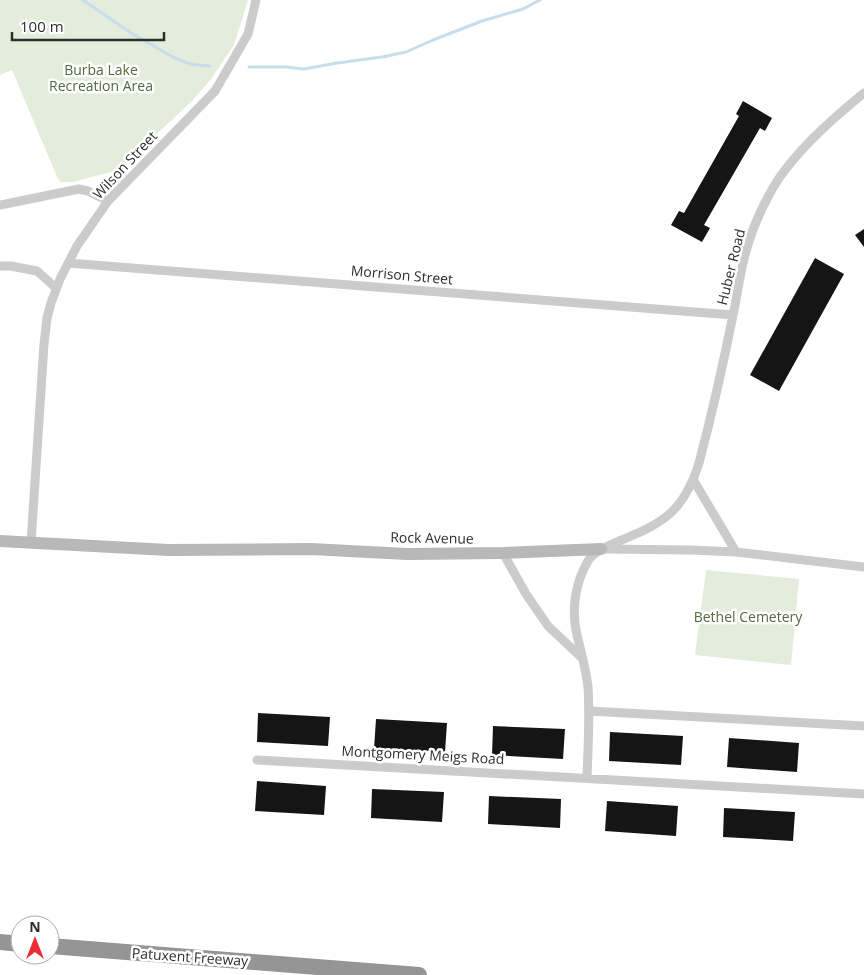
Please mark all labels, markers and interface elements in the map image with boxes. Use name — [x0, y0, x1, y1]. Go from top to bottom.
scale bar — [12, 10, 165, 42]
text: 100 m — [20, 16, 64, 36]
park label: Burba Lake Recreation Area — [49, 60, 153, 95]
street label: Wilson Street — [88, 127, 161, 203]
street label: Huber Road — [712, 227, 749, 307]
street label: Morrison Street — [350, 261, 454, 288]
street label: Rock Avenue — [390, 527, 474, 548]
park label: Bethel Cemetery — [694, 607, 803, 626]
street label: Montgomery Meigs Road — [341, 741, 505, 768]
north arrow — [10, 915, 60, 965]
text: N — [29, 917, 41, 936]
street label: Patuxent Freeway — [131, 943, 250, 970]

